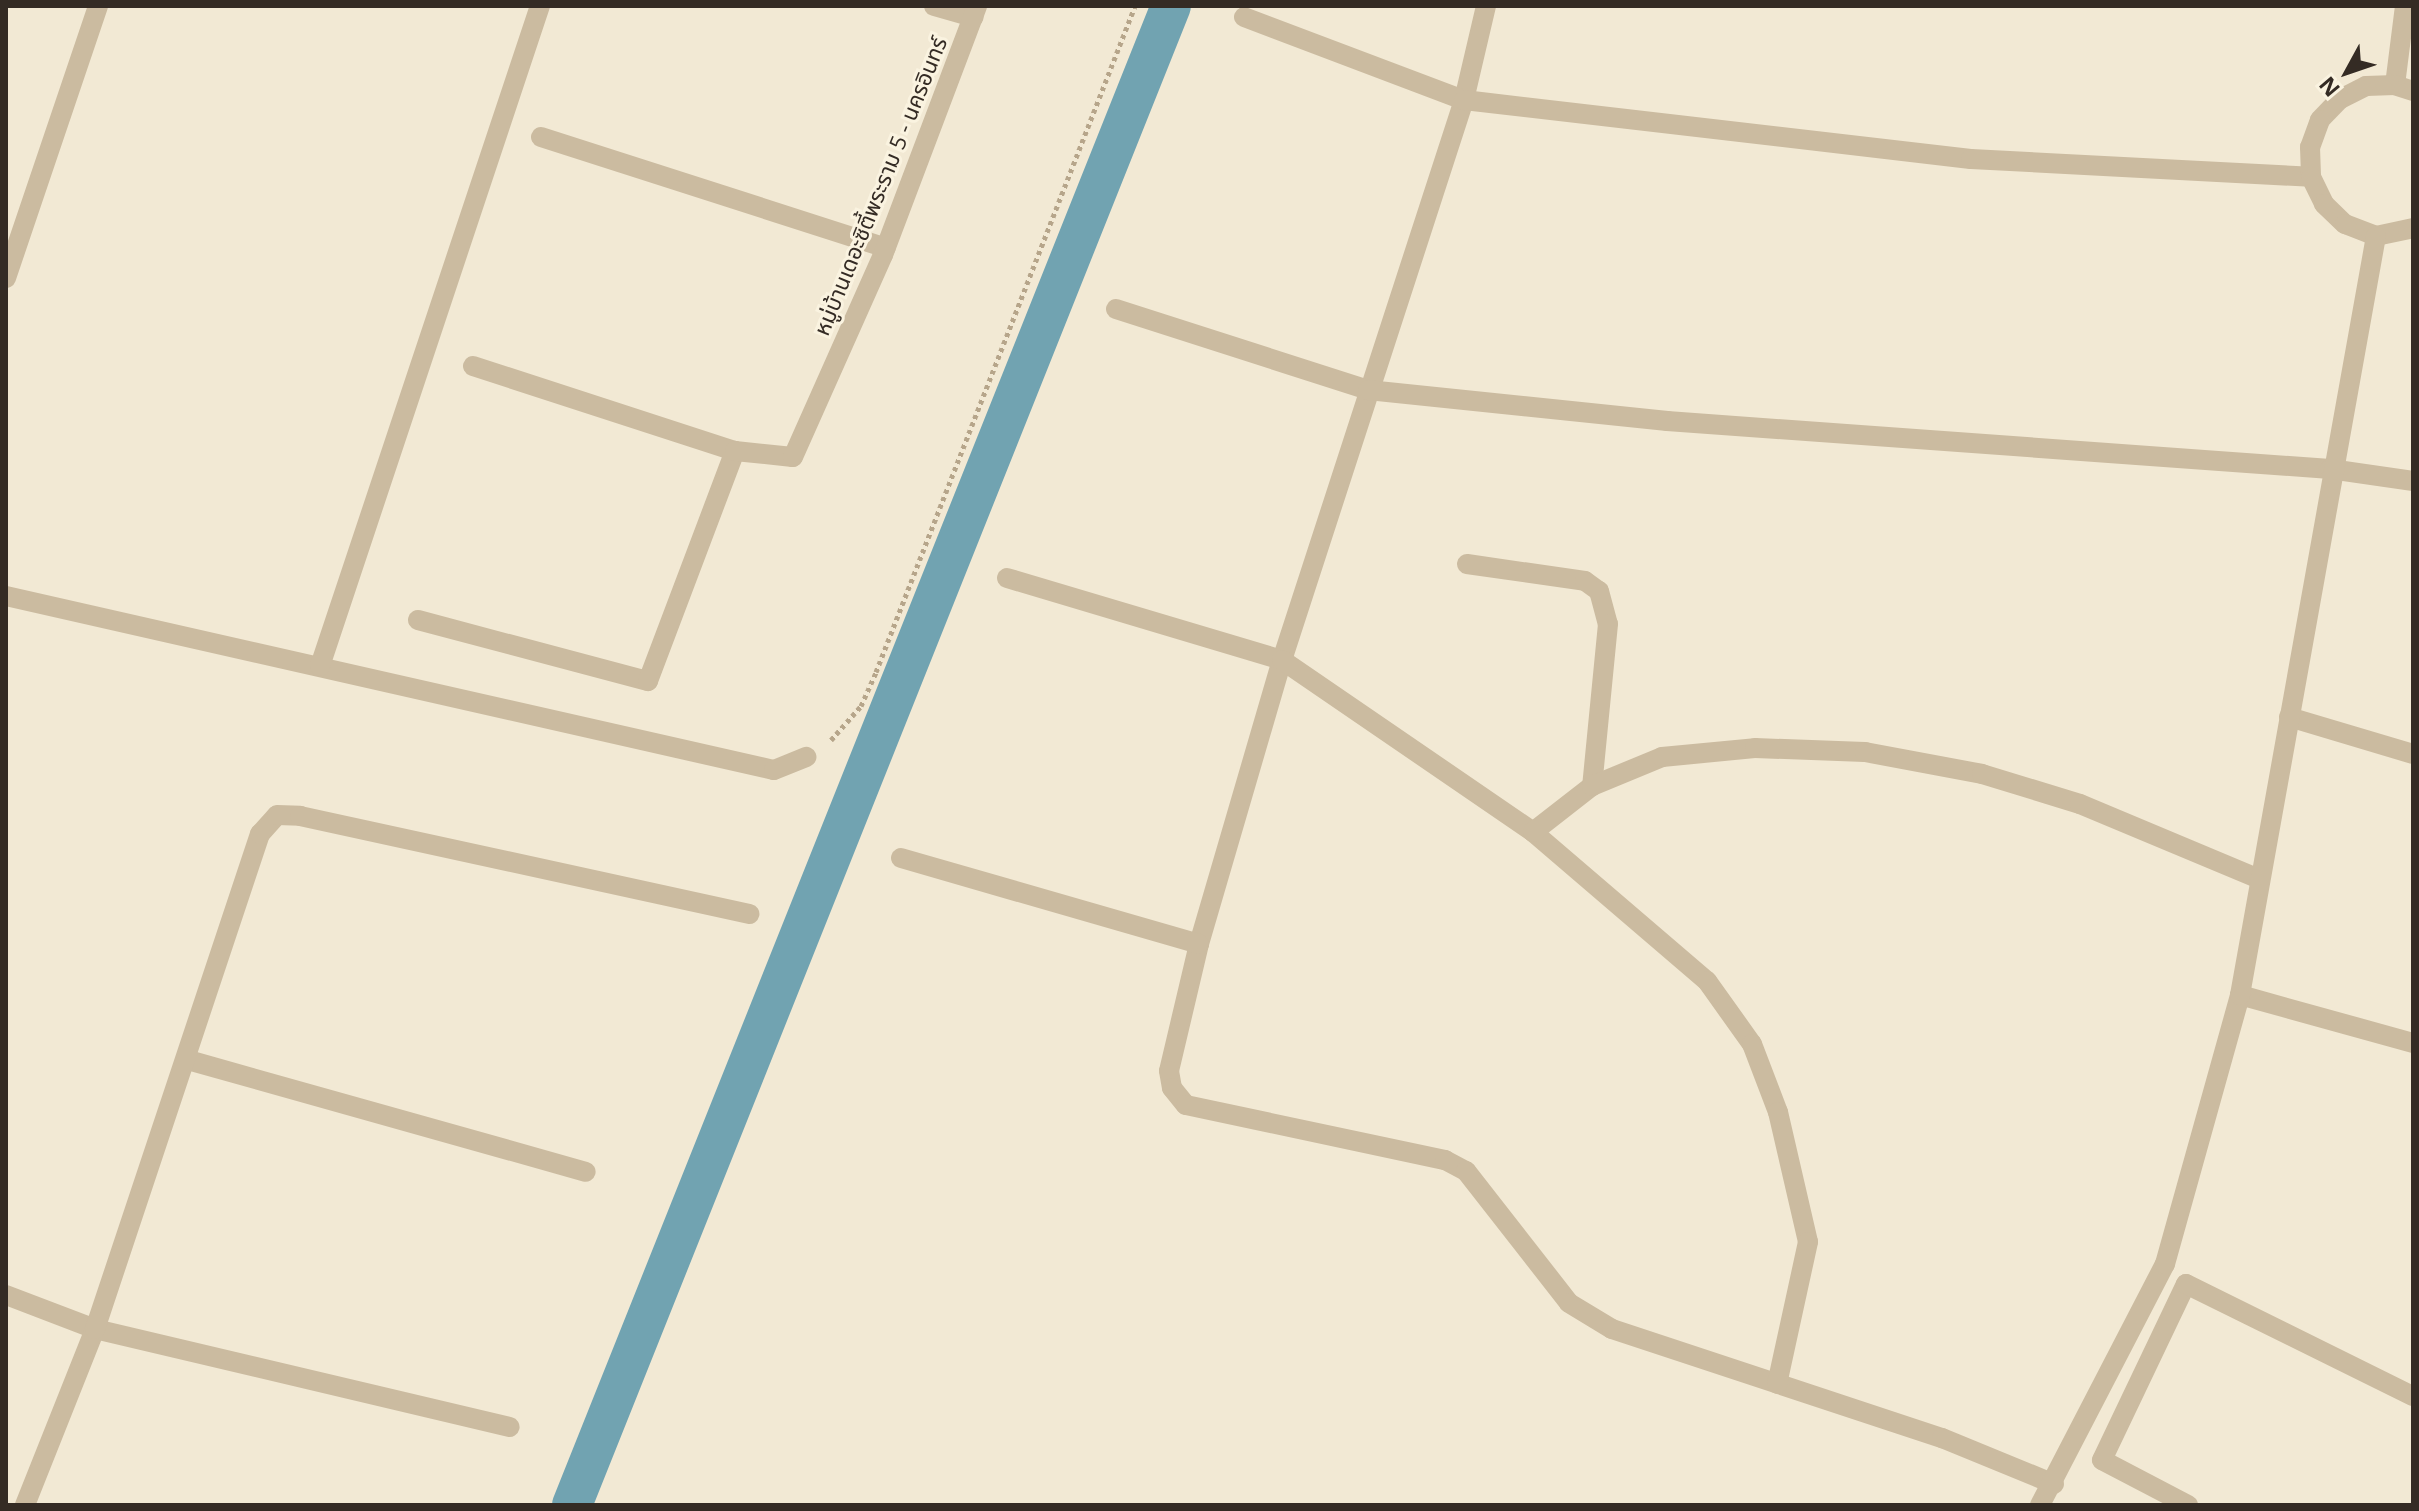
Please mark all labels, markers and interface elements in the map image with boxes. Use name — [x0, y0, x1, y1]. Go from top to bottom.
north arrow — [2307, 32, 2387, 112]
street label: หมู่บ้านเดอะซิตี้พระราม 5 - นครอินทร์ — [808, 33, 952, 339]
text: N — [2311, 71, 2346, 104]

